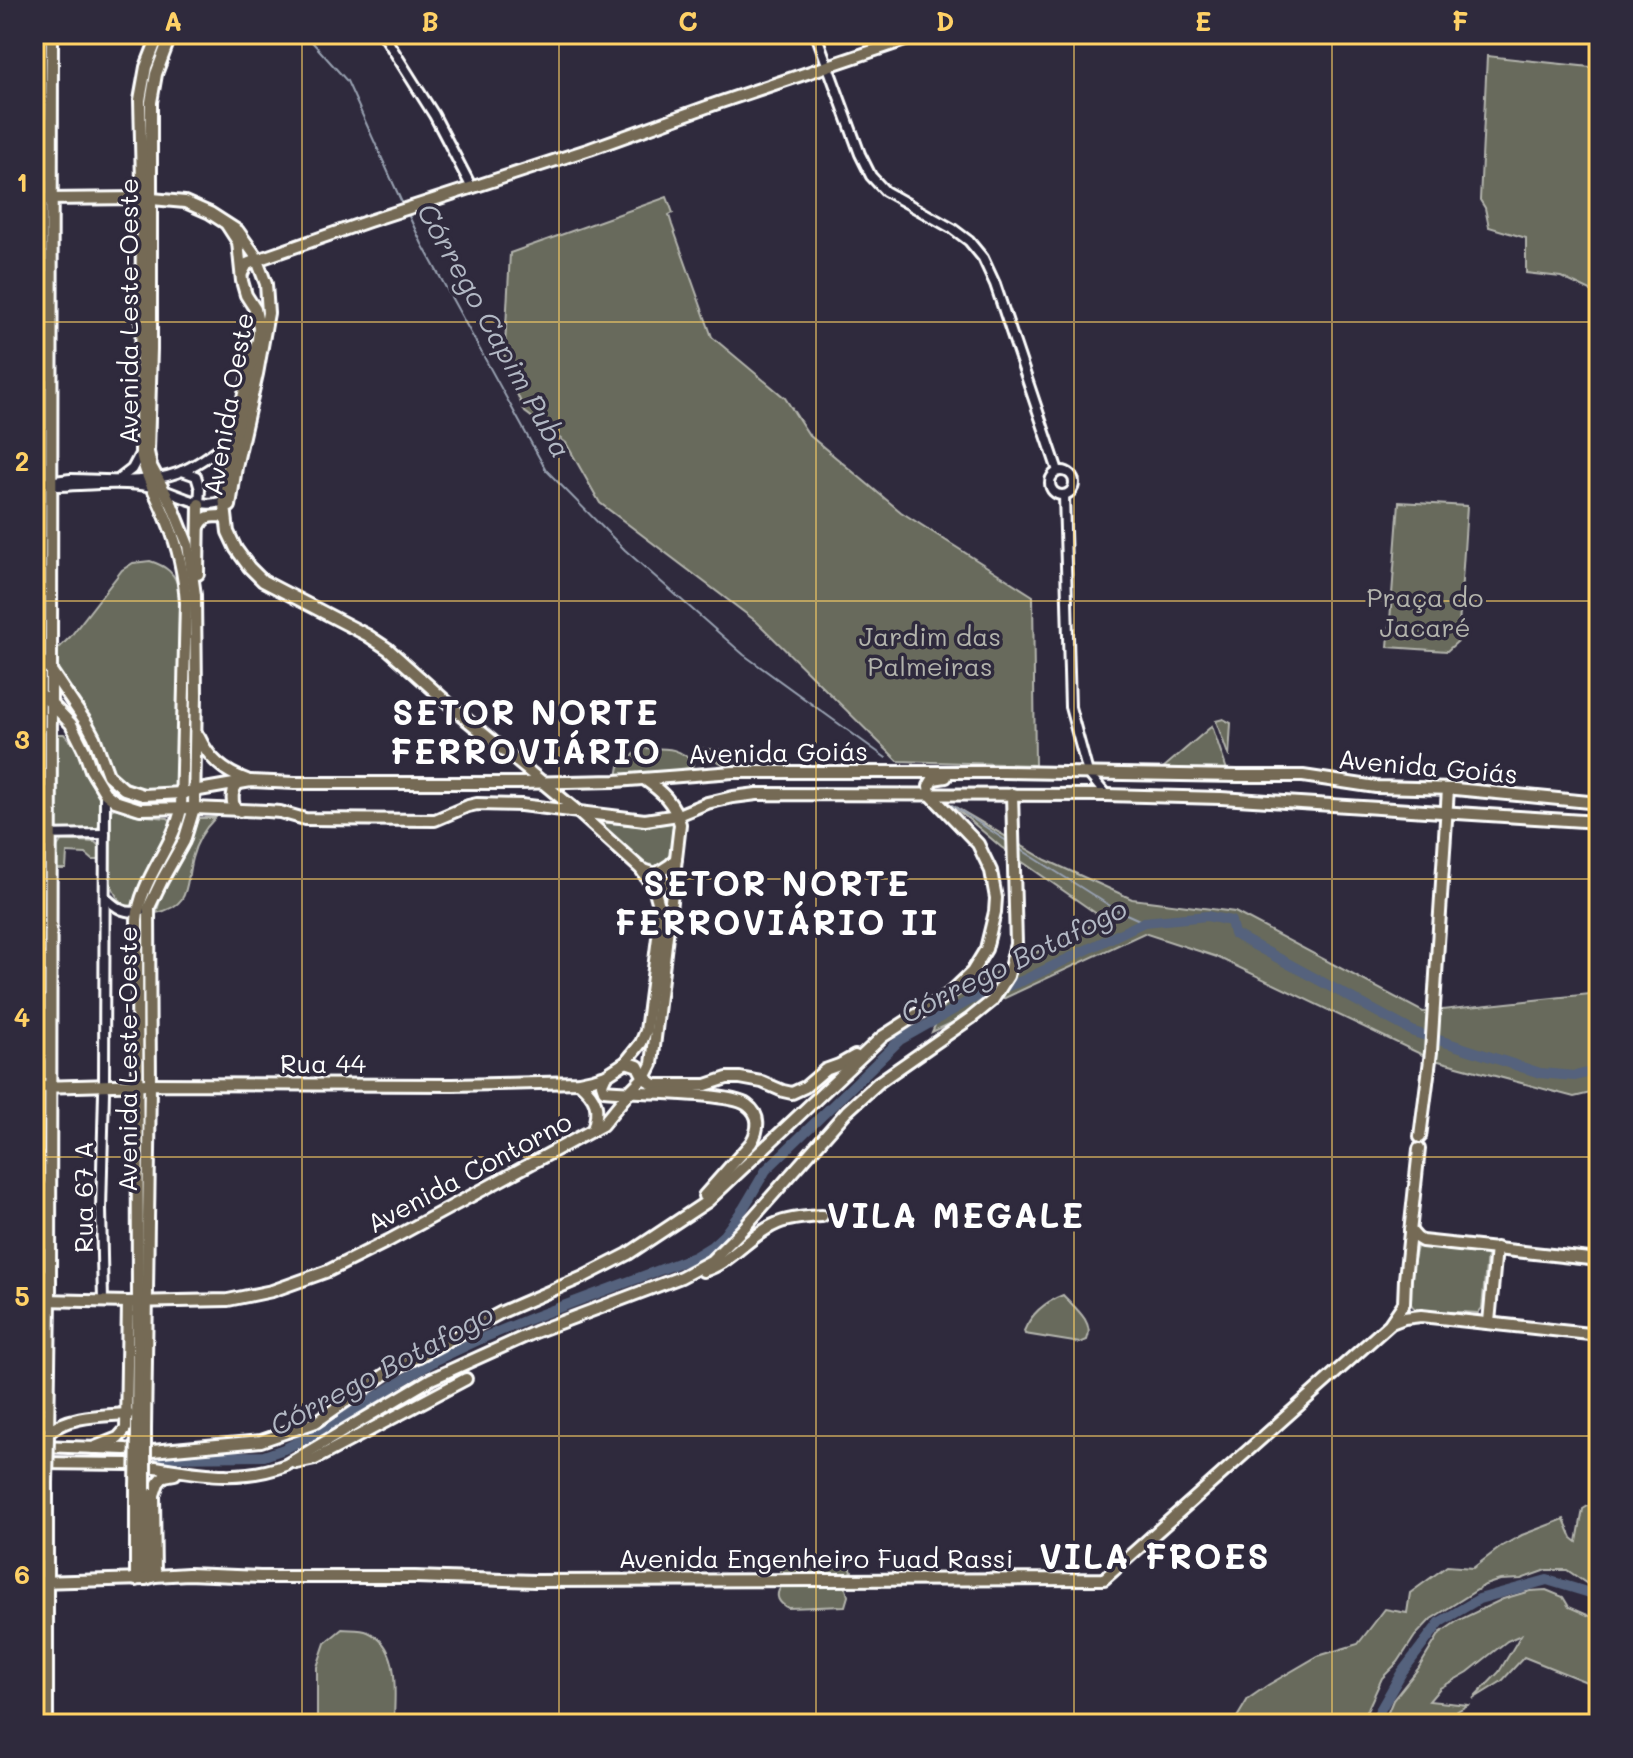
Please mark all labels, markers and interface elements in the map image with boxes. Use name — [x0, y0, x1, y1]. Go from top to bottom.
text: A — [164, 4, 182, 38]
text: B — [421, 4, 439, 38]
text: C — [678, 4, 698, 38]
text: D — [936, 4, 954, 38]
text: E — [1195, 4, 1211, 38]
text: F — [1452, 4, 1468, 38]
text: 1 — [16, 165, 28, 199]
street label: Avenida Leste-Oeste — [111, 178, 145, 444]
water label: Córrego Capim Puba — [410, 196, 580, 464]
street label: Avenida Oeste — [195, 310, 261, 498]
text: 2 — [15, 444, 29, 478]
park label: Praça do Jacaré — [1367, 580, 1483, 644]
park label: Jardim das Palmeiras — [859, 619, 1001, 683]
district label: SETOR NORTE FERROVIÁRIO — [390, 689, 662, 773]
text: 3 — [14, 722, 30, 756]
street label: Avenida Goiás — [688, 733, 868, 771]
street label: Avenida Goiás — [1337, 741, 1519, 791]
district label: SETOR NORTE FERROVIÁRIO II — [614, 860, 940, 944]
water label: Córrego Botafogo — [894, 889, 1132, 1031]
street label: Avenida Leste-Oeste — [110, 926, 144, 1192]
text: 4 — [14, 1000, 30, 1034]
street label: Rua 44 — [280, 1046, 366, 1080]
street label: Avenida Contorno — [361, 1104, 577, 1240]
street label: Rua 67 A — [66, 1141, 100, 1253]
district label: VILA MEGALE — [827, 1192, 1085, 1237]
text: 5 — [14, 1279, 30, 1313]
water label: Córrego Botafogo — [263, 1295, 499, 1443]
district label: VILA FROES — [1039, 1533, 1271, 1578]
street label: Avenida Engenheiro Fuad Rassi — [619, 1541, 1013, 1575]
text: 6 — [14, 1557, 30, 1591]

